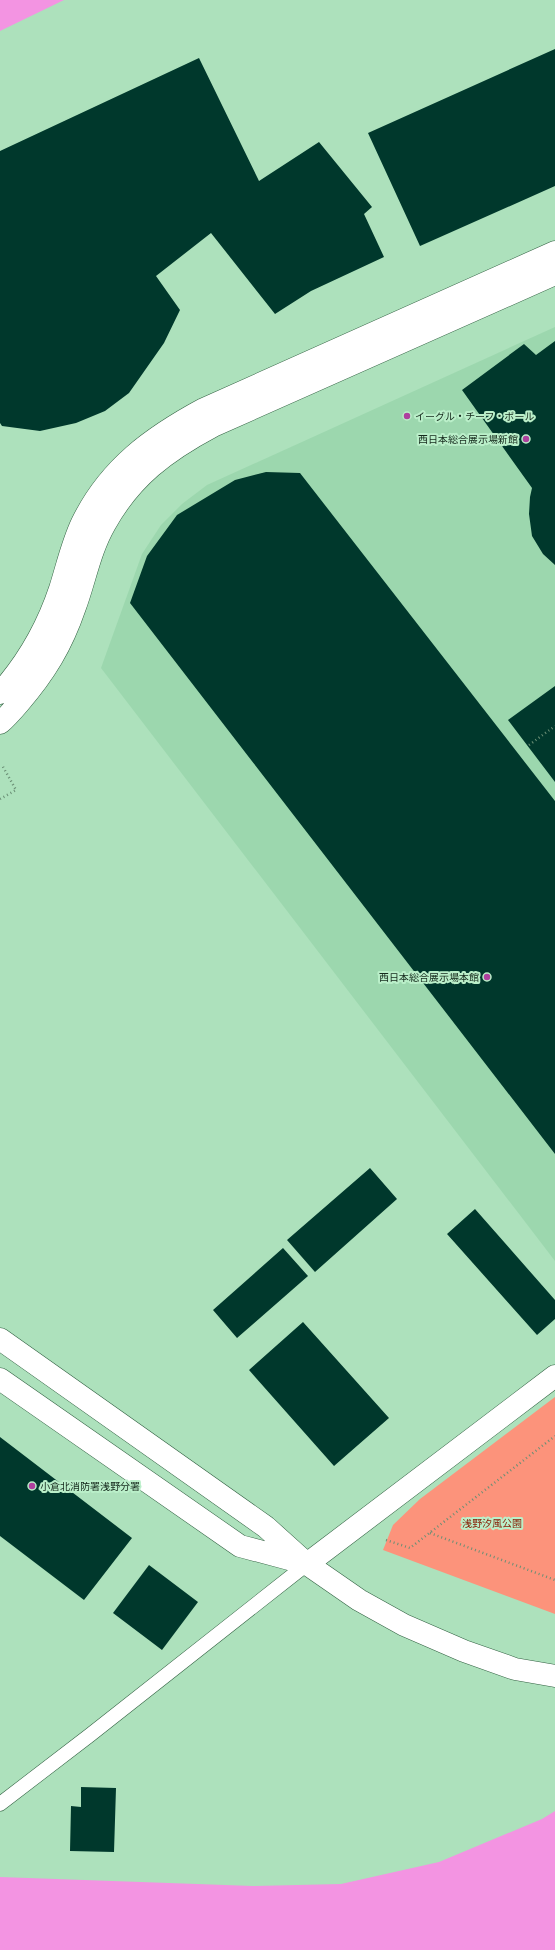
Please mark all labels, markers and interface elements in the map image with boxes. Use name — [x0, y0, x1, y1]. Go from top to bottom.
marker: イーグル・チーフ・ポール — [402, 411, 412, 421]
place label: イーグル・チーフ・ポール — [415, 411, 534, 422]
place label: 西日本総合展示場新館 — [418, 434, 518, 445]
marker: 西日本総合展示場新館 — [521, 434, 531, 444]
place label: 西日本総合展示場本館 — [379, 972, 479, 983]
marker: 西日本総合展示場本館 — [482, 972, 492, 982]
marker: 小倉北消防署浅野分署 — [27, 1481, 37, 1491]
place label: 小倉北消防署浅野分署 — [40, 1481, 140, 1492]
park label: 浅野汐風公園 — [462, 1518, 522, 1529]

